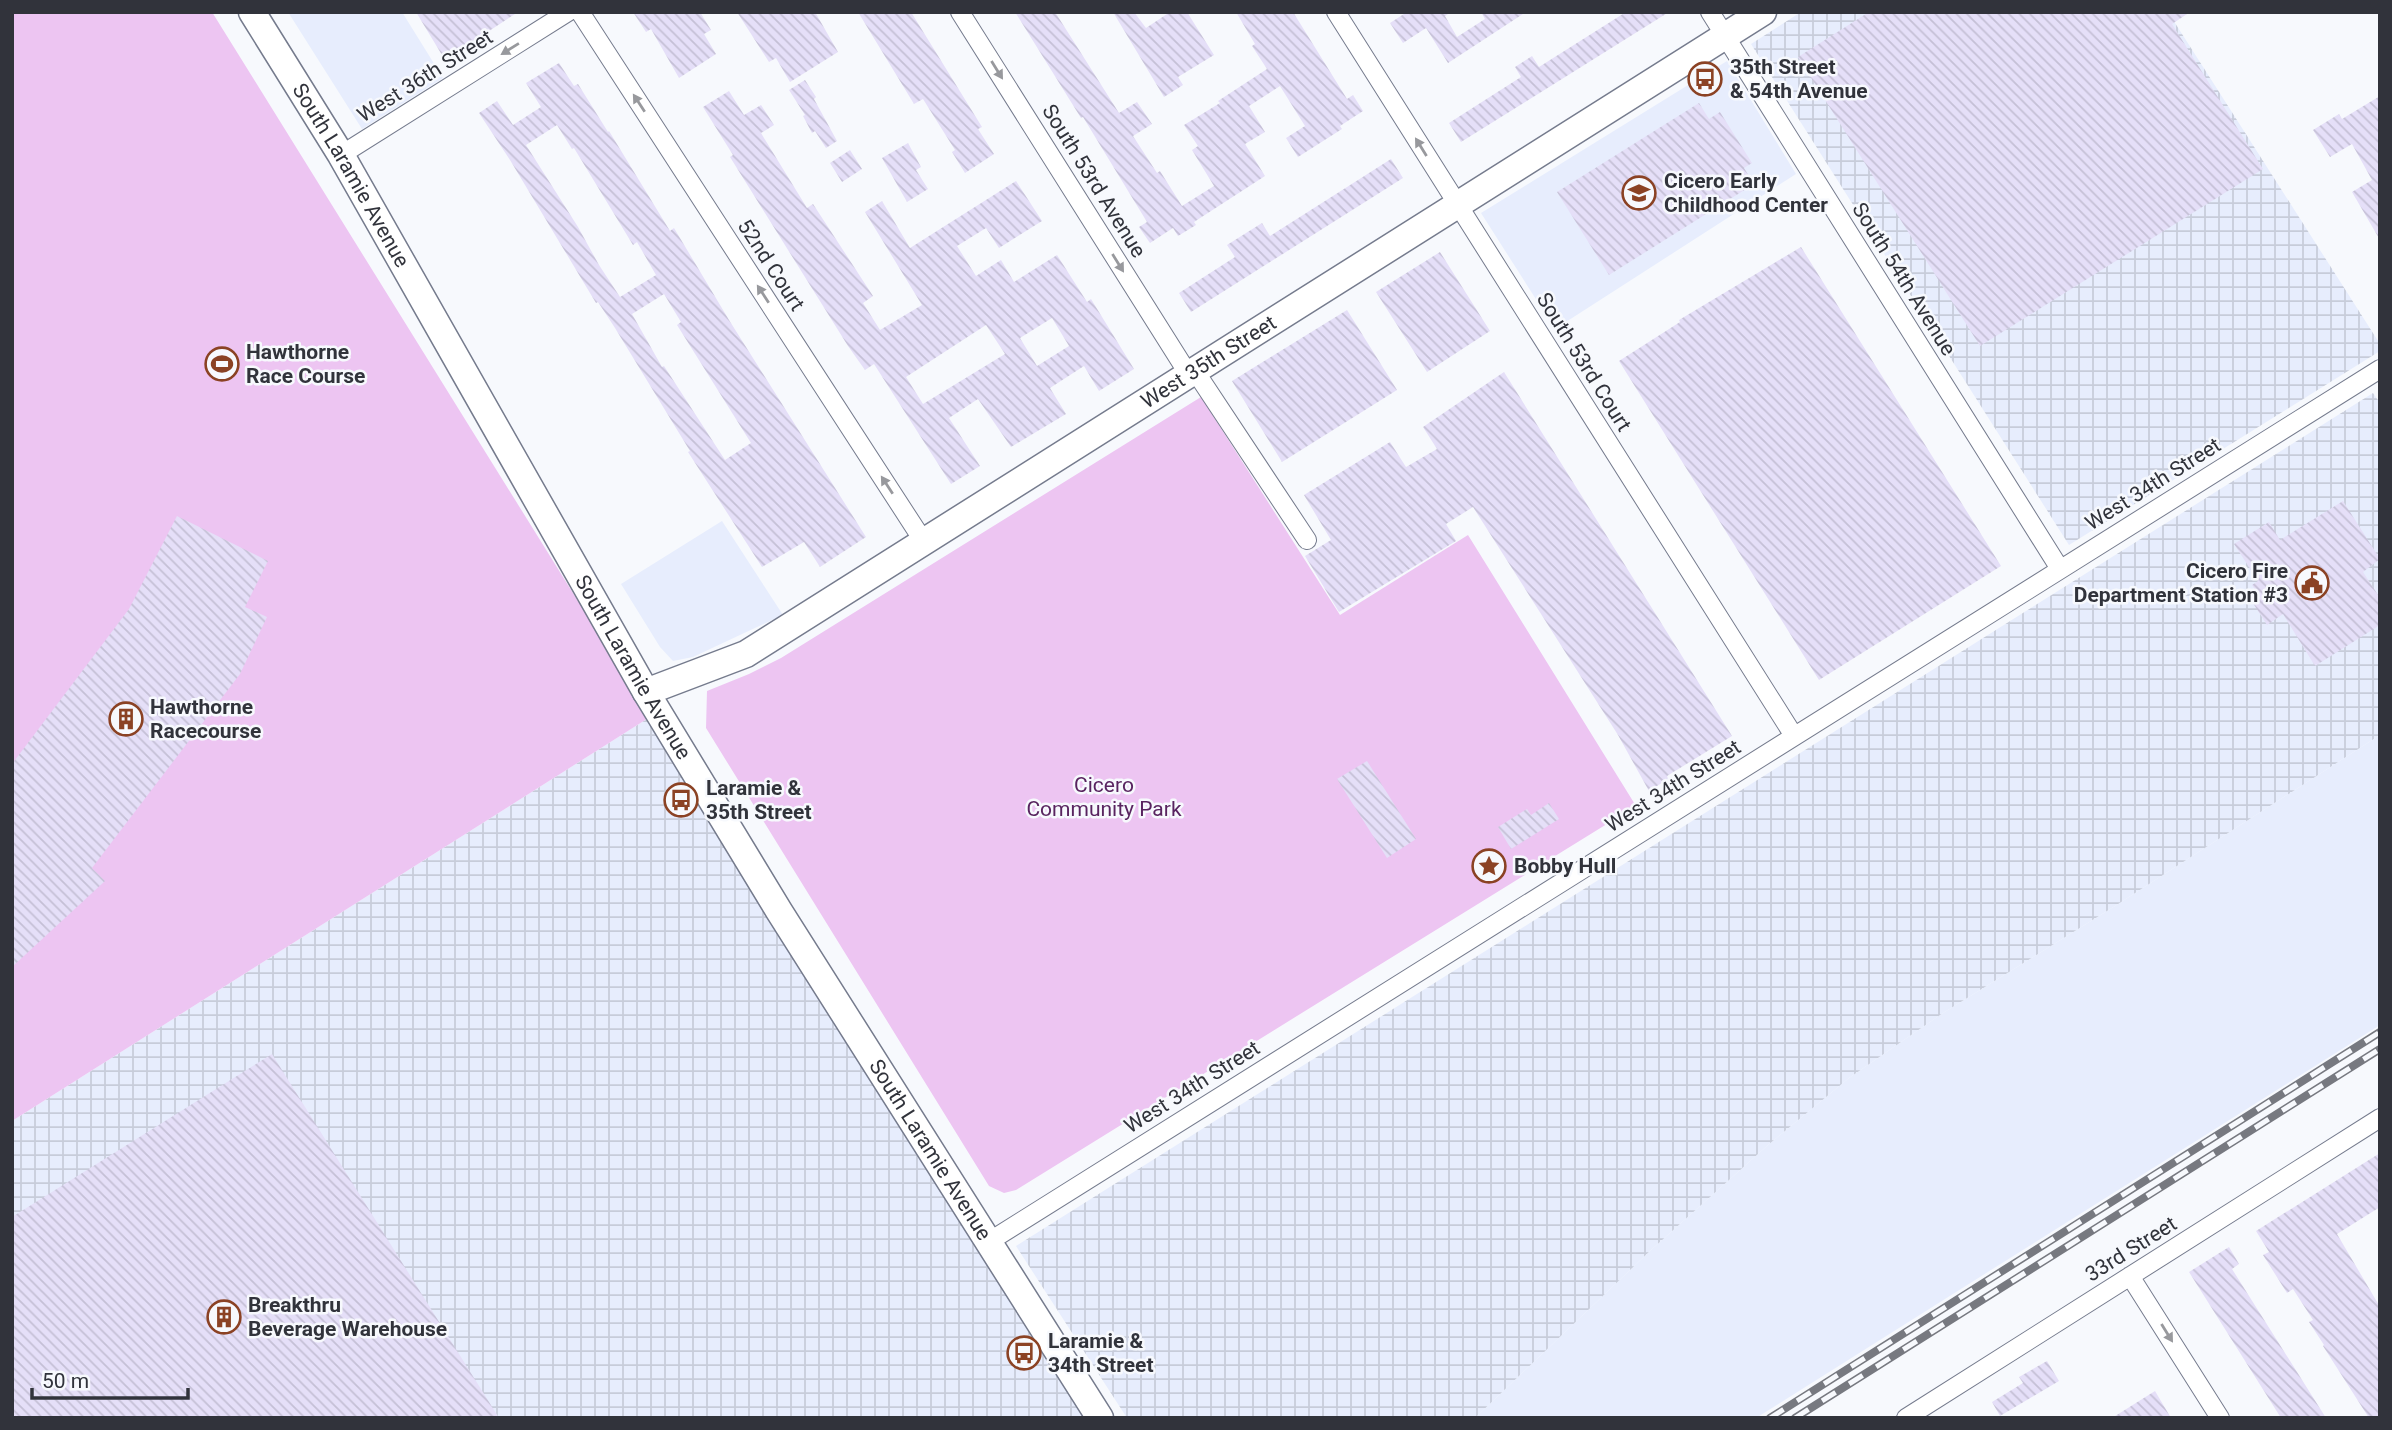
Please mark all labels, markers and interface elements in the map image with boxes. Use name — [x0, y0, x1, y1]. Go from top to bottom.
street label: West 36th Street — [353, 25, 497, 127]
one-way arrow — [501, 42, 520, 55]
place label: 35th Street & 54th Avenue — [1730, 55, 1868, 103]
one-way arrow — [990, 60, 1003, 80]
bus stop icon: 35th Street & 54th Avenue — [1686, 60, 1724, 98]
street label: South Laramie Avenue — [287, 79, 414, 272]
one-way arrow — [633, 93, 646, 112]
street label: South 53rd Avenue — [1037, 100, 1151, 262]
one-way arrow — [1415, 138, 1428, 157]
place label: Cicero Early Childhood Center — [1664, 169, 1828, 217]
school or university icon: Cicero Early Childhood Center — [1620, 174, 1658, 212]
street label: South 54th Avenue — [1847, 198, 1961, 360]
street label: 52nd Court — [733, 215, 809, 315]
one-way arrow — [1111, 253, 1124, 272]
one-way arrow — [757, 284, 770, 303]
street label: South 53rd Court — [1532, 288, 1636, 436]
street label: West 35th Street — [1137, 310, 1281, 414]
place label: Hawthorne Race Course — [246, 340, 365, 388]
sports icon: Hawthorne Race Course — [203, 345, 241, 383]
street label: West 34th Street — [2081, 433, 2225, 535]
one-way arrow — [880, 475, 893, 494]
place label: Cicero Fire Department Station #3 — [2074, 559, 2288, 607]
public building icon: Cicero Fire Department Station #3 — [2293, 564, 2331, 602]
street label: South Laramie Avenue — [570, 571, 696, 764]
place label: Hawthorne Racecourse — [150, 695, 261, 743]
building icon: Hawthorne Racecourse — [107, 700, 145, 738]
street label: West 34th Street — [1601, 735, 1745, 837]
park label: Cicero Community Park — [1026, 773, 1182, 821]
place label: Laramie & 35th Street — [706, 776, 812, 824]
bus stop icon: Laramie & 35th Street — [662, 781, 700, 819]
place icon: Bobby Hull — [1470, 847, 1508, 885]
place label: Bobby Hull — [1514, 854, 1616, 878]
street label: West 34th Street — [1120, 1036, 1264, 1138]
street label: South Laramie Avenue — [864, 1055, 996, 1245]
street label: 33rd Street — [2081, 1211, 2181, 1286]
place label: Breakthru Beverage Warehouse — [248, 1293, 447, 1341]
building icon: Breakthru Beverage Warehouse — [205, 1298, 243, 1336]
one-way arrow — [2160, 1324, 2173, 1343]
place label: Laramie & 34th Street — [1048, 1329, 1154, 1377]
bus stop icon: Laramie & 34th Street — [1005, 1334, 1043, 1372]
scale bar — [32, 1356, 187, 1400]
text: 50 m — [42, 1369, 89, 1393]

